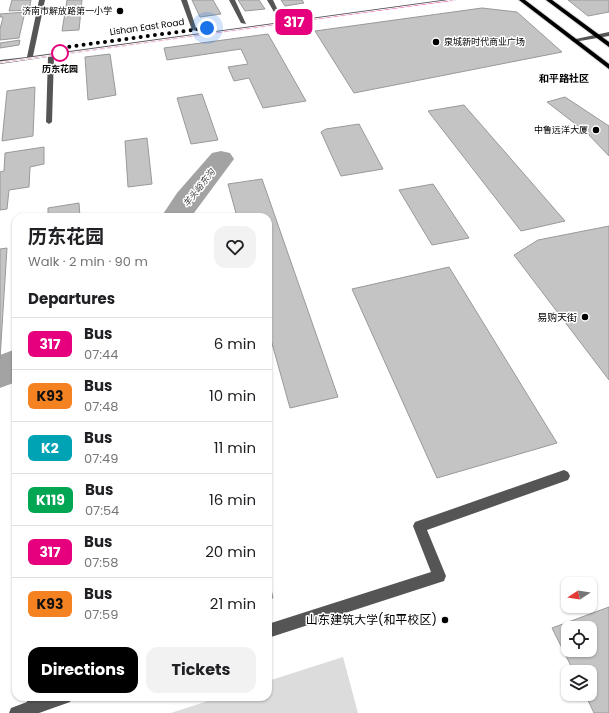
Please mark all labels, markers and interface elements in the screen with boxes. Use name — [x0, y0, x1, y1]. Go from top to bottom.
place label: 济南市解放路第一小学 — [22, 5, 112, 17]
marker: 济南市解放路第一小学 — [115, 6, 125, 16]
line badge: 317 — [271, 9, 317, 35]
text: 317 — [283, 12, 305, 32]
street label: Lishan East Road — [109, 16, 185, 38]
your location — [197, 18, 217, 38]
place label: 泉城新时代商业广场 — [444, 36, 525, 48]
marker: 泉城新时代商业广场 — [431, 37, 441, 47]
marker: 历东花园 — [51, 44, 69, 62]
place label: 历东花园 — [42, 63, 78, 75]
district label: 和平路社区 — [539, 71, 589, 86]
place label: 中鲁远洋大厦 — [534, 124, 588, 136]
marker: 中鲁远洋大厦 — [591, 125, 601, 135]
water label: 羊头峪东沟 — [180, 166, 218, 209]
text: 历东花园 — [28, 223, 104, 250]
button: heart — [214, 226, 256, 268]
text: Walk · 2 min · 90 m — [28, 252, 148, 271]
text: Departures — [28, 288, 115, 309]
place label: 易购天街 — [537, 310, 577, 325]
marker: 易购天街 — [580, 312, 590, 322]
text: Bus — [84, 323, 112, 344]
text: 6 min — [214, 333, 256, 354]
text: 317 — [39, 334, 61, 354]
text: 07:44 — [84, 345, 118, 364]
text: Bus — [84, 375, 112, 396]
text: 10 min — [209, 385, 256, 406]
text: K93 — [37, 386, 63, 406]
text: 07:48 — [84, 397, 118, 416]
text: Bus — [84, 427, 112, 448]
text: 11 min — [214, 437, 256, 458]
text: K2 — [41, 438, 59, 458]
text: 07:49 — [84, 449, 118, 468]
text: Bus — [85, 479, 113, 500]
text: 16 min — [209, 489, 256, 510]
text: K119 — [36, 490, 65, 510]
text: 07:54 — [85, 501, 119, 520]
text: Bus — [84, 531, 112, 552]
text: 20 min — [205, 541, 256, 562]
text: 317 — [39, 542, 61, 562]
text: 07:58 — [84, 553, 118, 572]
north arrow — [561, 577, 597, 613]
map controls — [561, 577, 597, 701]
text: Bus — [84, 583, 112, 604]
text: 21 min — [210, 593, 256, 614]
text: K93 — [37, 594, 63, 614]
text: 07:59 — [84, 605, 118, 624]
place label: 山东建筑大学(和平校区) — [306, 611, 437, 628]
marker: 山东建筑大学(和平校区) — [440, 615, 450, 625]
button: locate — [561, 621, 597, 657]
button: Directions — [28, 647, 138, 693]
button: Tickets — [146, 647, 256, 693]
button: layers — [561, 665, 597, 701]

